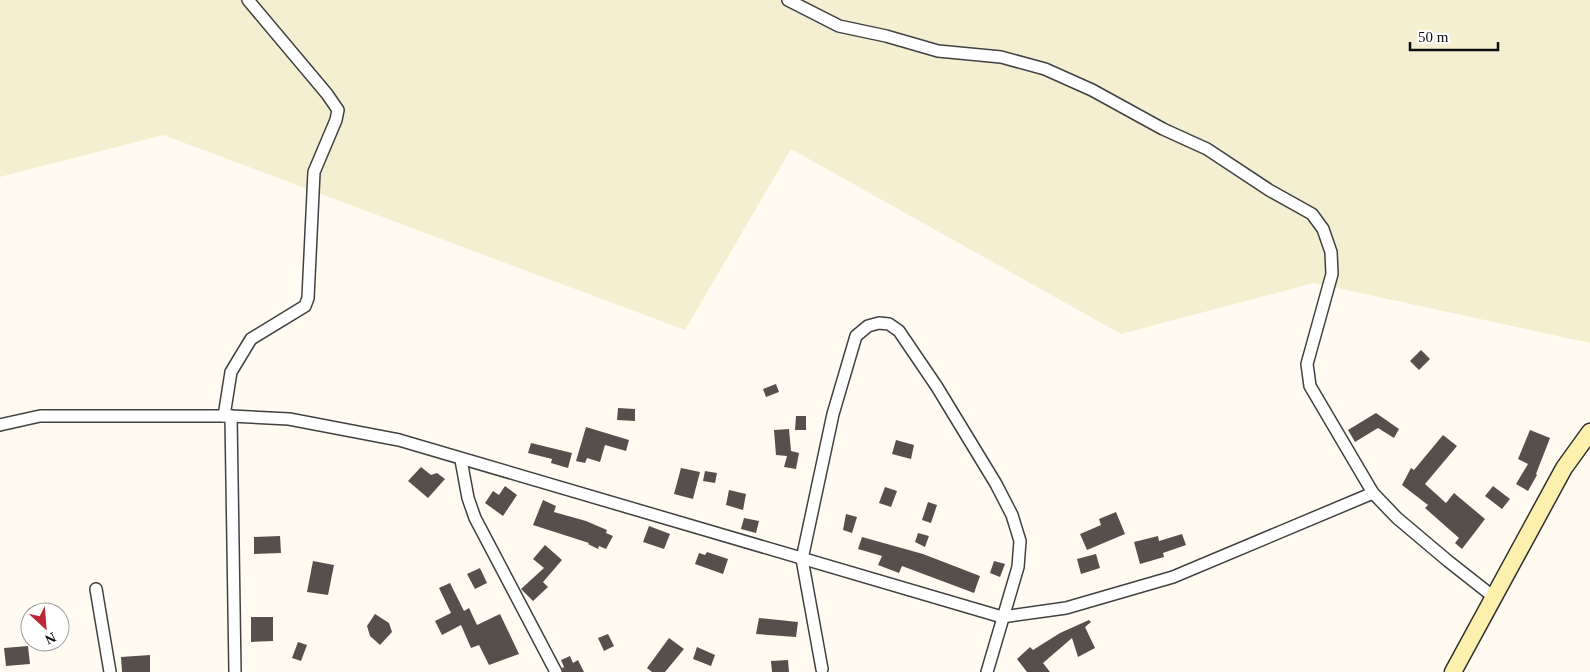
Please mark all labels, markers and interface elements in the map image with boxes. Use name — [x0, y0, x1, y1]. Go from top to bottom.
scale bar — [1410, 20, 1498, 52]
text: 50 m — [1418, 29, 1449, 45]
north arrow — [20, 602, 70, 652]
text: N — [43, 629, 58, 647]

